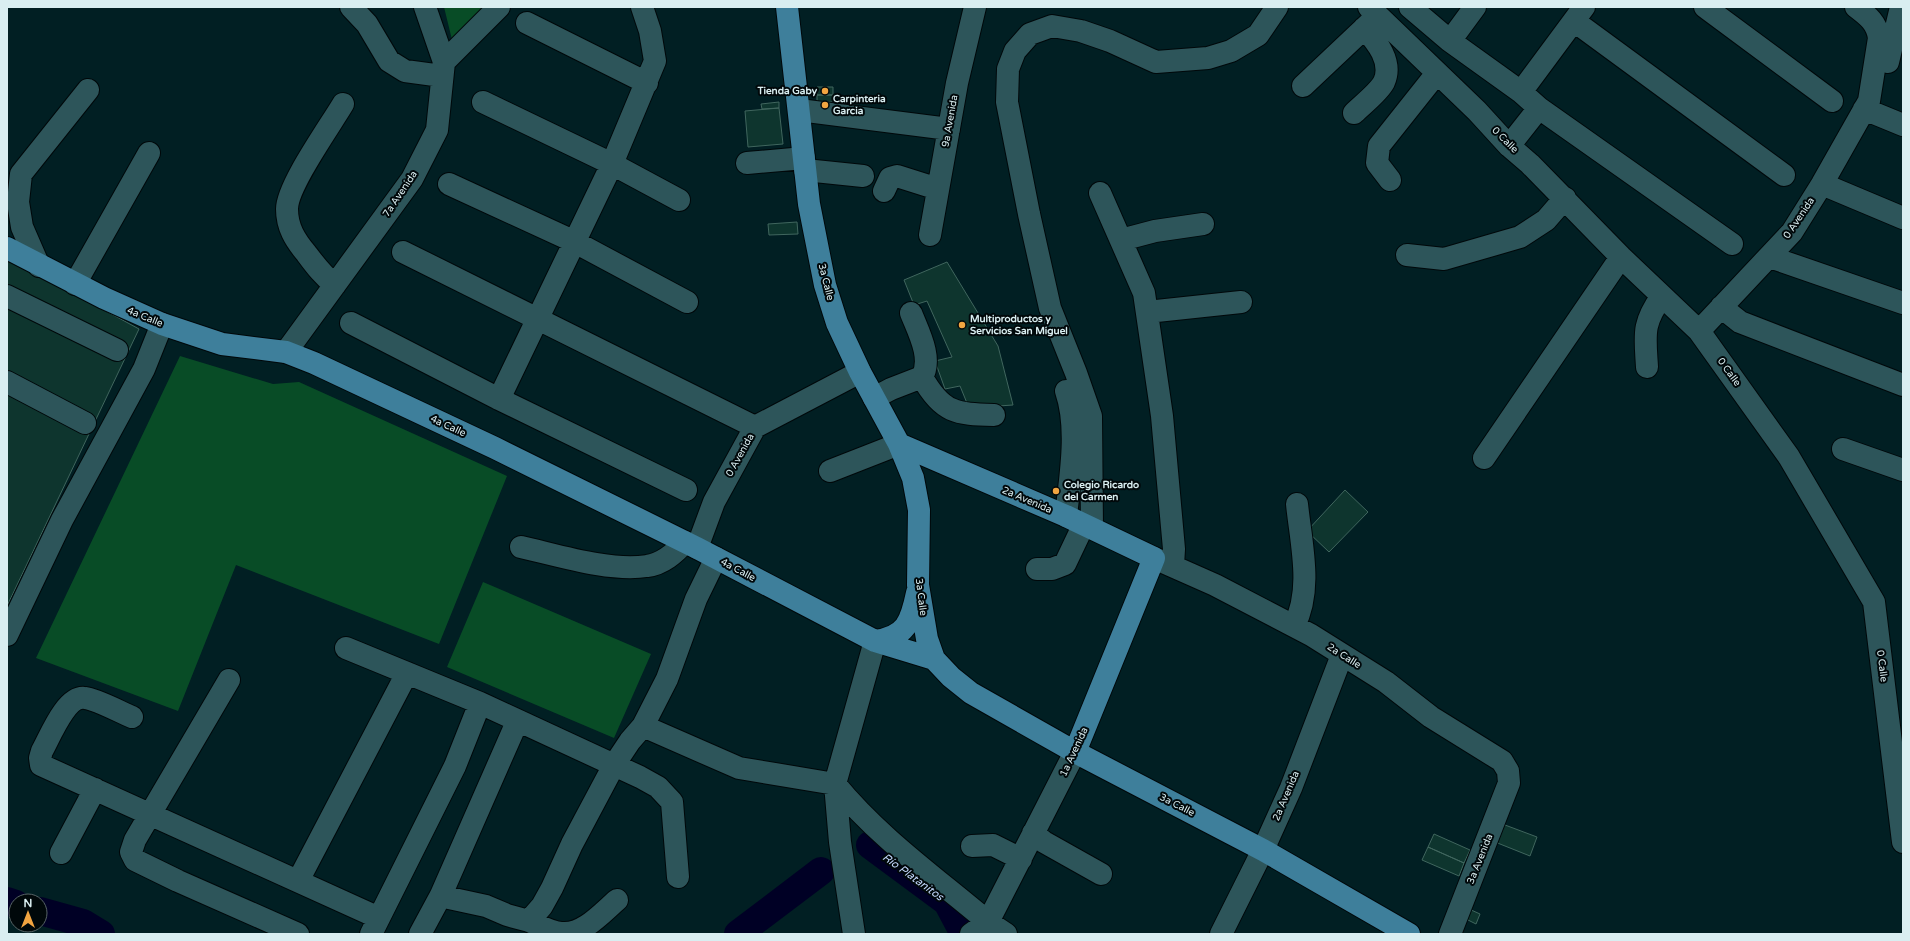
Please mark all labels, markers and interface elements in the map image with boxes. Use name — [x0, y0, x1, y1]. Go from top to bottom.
place label: Tienda Gaby — [756, 85, 818, 97]
marker: Tienda Gaby — [820, 86, 830, 96]
place label: Carpinteria Garcia — [833, 93, 886, 117]
street label: 9a Avenida — [939, 94, 961, 148]
marker: Carpinteria Garcia — [820, 100, 830, 110]
street label: 0 Calle — [1489, 124, 1521, 156]
street label: 7a Avenida — [380, 169, 420, 219]
street label: 0 Avenida — [1781, 195, 1817, 241]
street label: 3a Calle — [816, 262, 836, 302]
street label: 4a Calle — [125, 304, 165, 330]
place label: Multiproductos y Servicios San Miguel — [970, 313, 1068, 337]
marker: Multiproductos y Servicios San Miguel — [957, 320, 967, 330]
street label: 0 Calle — [1715, 355, 1743, 389]
street label: 4a Calle — [428, 413, 468, 440]
street label: 0 Avenida — [723, 431, 757, 479]
place label: Colegio Ricardo del Carmen — [1064, 479, 1139, 503]
street label: 2a Avenida — [1000, 484, 1054, 516]
marker: Colegio Ricardo del Carmen — [1051, 486, 1061, 496]
street label: 4a Calle — [719, 556, 758, 584]
street label: 3a Calle — [913, 578, 929, 617]
street label: 2a Calle — [1325, 641, 1363, 671]
street label: 0 Calle — [1874, 649, 1890, 683]
street label: 1a Avenida — [1057, 725, 1091, 779]
street label: 2a Avenida — [1270, 769, 1302, 823]
street label: 3a Calle — [1157, 791, 1197, 819]
street label: 3a Avenida — [1465, 832, 1495, 886]
water label: Río Platanitos — [880, 851, 947, 904]
north arrow — [8, 893, 48, 933]
text: N — [24, 897, 32, 910]

